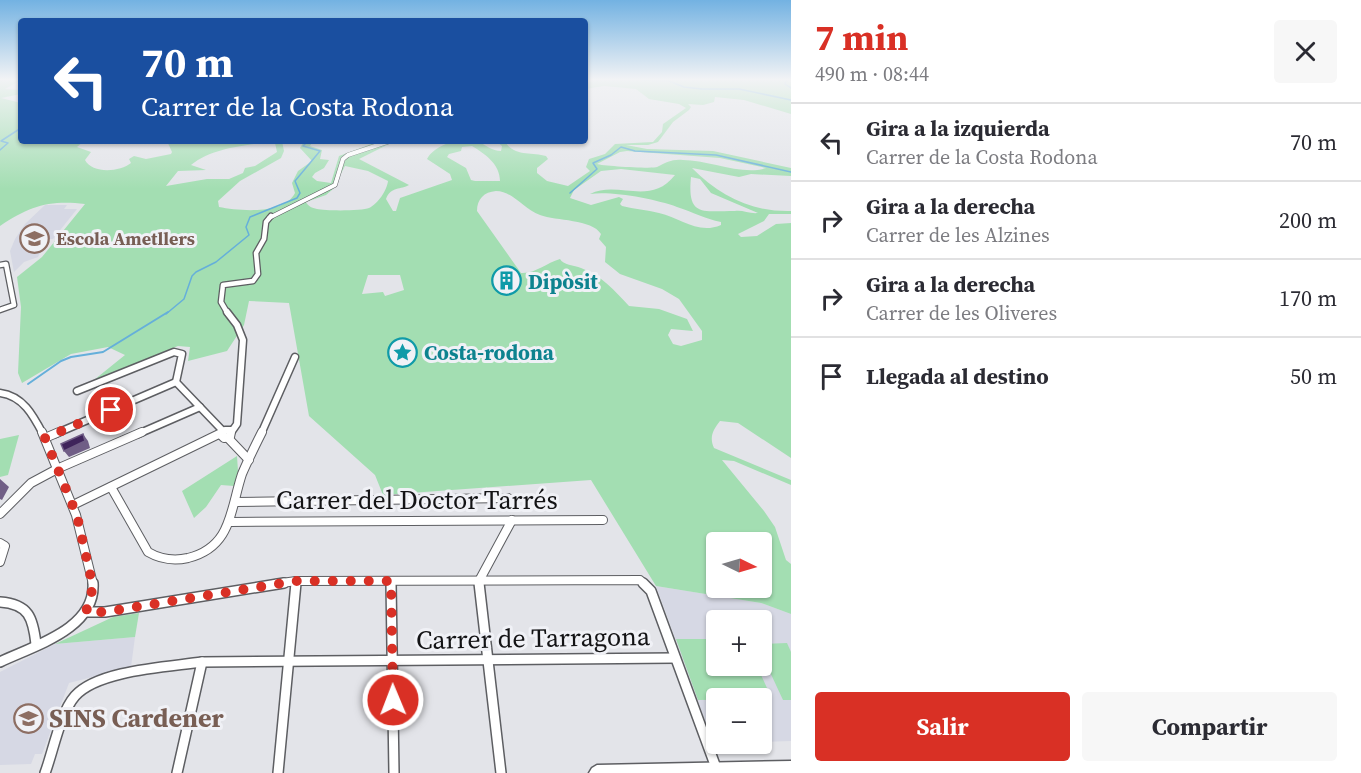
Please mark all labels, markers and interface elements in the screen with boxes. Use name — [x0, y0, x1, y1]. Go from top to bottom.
text: 7 min — [815, 13, 908, 62]
button: close — [1274, 20, 1337, 83]
text: 70 m — [141, 33, 234, 91]
icon: left — [42, 42, 120, 120]
text: 490 m · 08:44 — [815, 60, 929, 88]
text: Carrer de la Costa Rodona — [141, 88, 454, 125]
text: Gira a la izquierda — [866, 113, 1050, 143]
icon: left — [815, 126, 848, 159]
text: 70 m — [1290, 127, 1337, 157]
text: Carrer de la Costa Rodona — [866, 143, 1098, 171]
text: Gira a la derecha — [866, 191, 1035, 221]
icon: right — [815, 204, 848, 237]
text: 200 m — [1279, 205, 1337, 235]
text: Carrer de les Alzines — [866, 221, 1050, 249]
school or university icon: Escola Ametllers — [19, 222, 51, 254]
place label: Escola Ametllers — [56, 226, 195, 251]
building icon: Dipòsit — [491, 265, 523, 297]
place label: Dipòsit — [528, 267, 598, 296]
text: Gira a la derecha — [866, 269, 1035, 299]
icon: right — [815, 282, 848, 315]
text: 170 m — [1279, 283, 1337, 313]
text: Carrer de les Oliveres — [866, 299, 1057, 327]
place icon: Costa-rodona — [387, 336, 419, 368]
place label: Costa-rodona — [424, 338, 555, 367]
icon: arrive — [815, 360, 848, 393]
text: Llegada al destino — [866, 361, 1049, 391]
text: 50 m — [1290, 361, 1337, 391]
pin — [85, 384, 136, 435]
icon: arrive — [94, 393, 127, 426]
street label: Carrer del Doctor Tarrés — [276, 482, 558, 518]
north arrow — [706, 532, 772, 598]
map controls — [706, 532, 772, 754]
button: + — [706, 610, 772, 676]
street label: Carrer de Tarragona — [416, 618, 651, 658]
position arrow — [361, 668, 425, 732]
button: − — [706, 688, 772, 754]
button: Salir — [815, 692, 1070, 761]
button: Compartir — [1082, 692, 1337, 761]
place label: SINS Cardener — [49, 700, 225, 736]
school or university icon: SINS Cardener — [12, 702, 44, 734]

